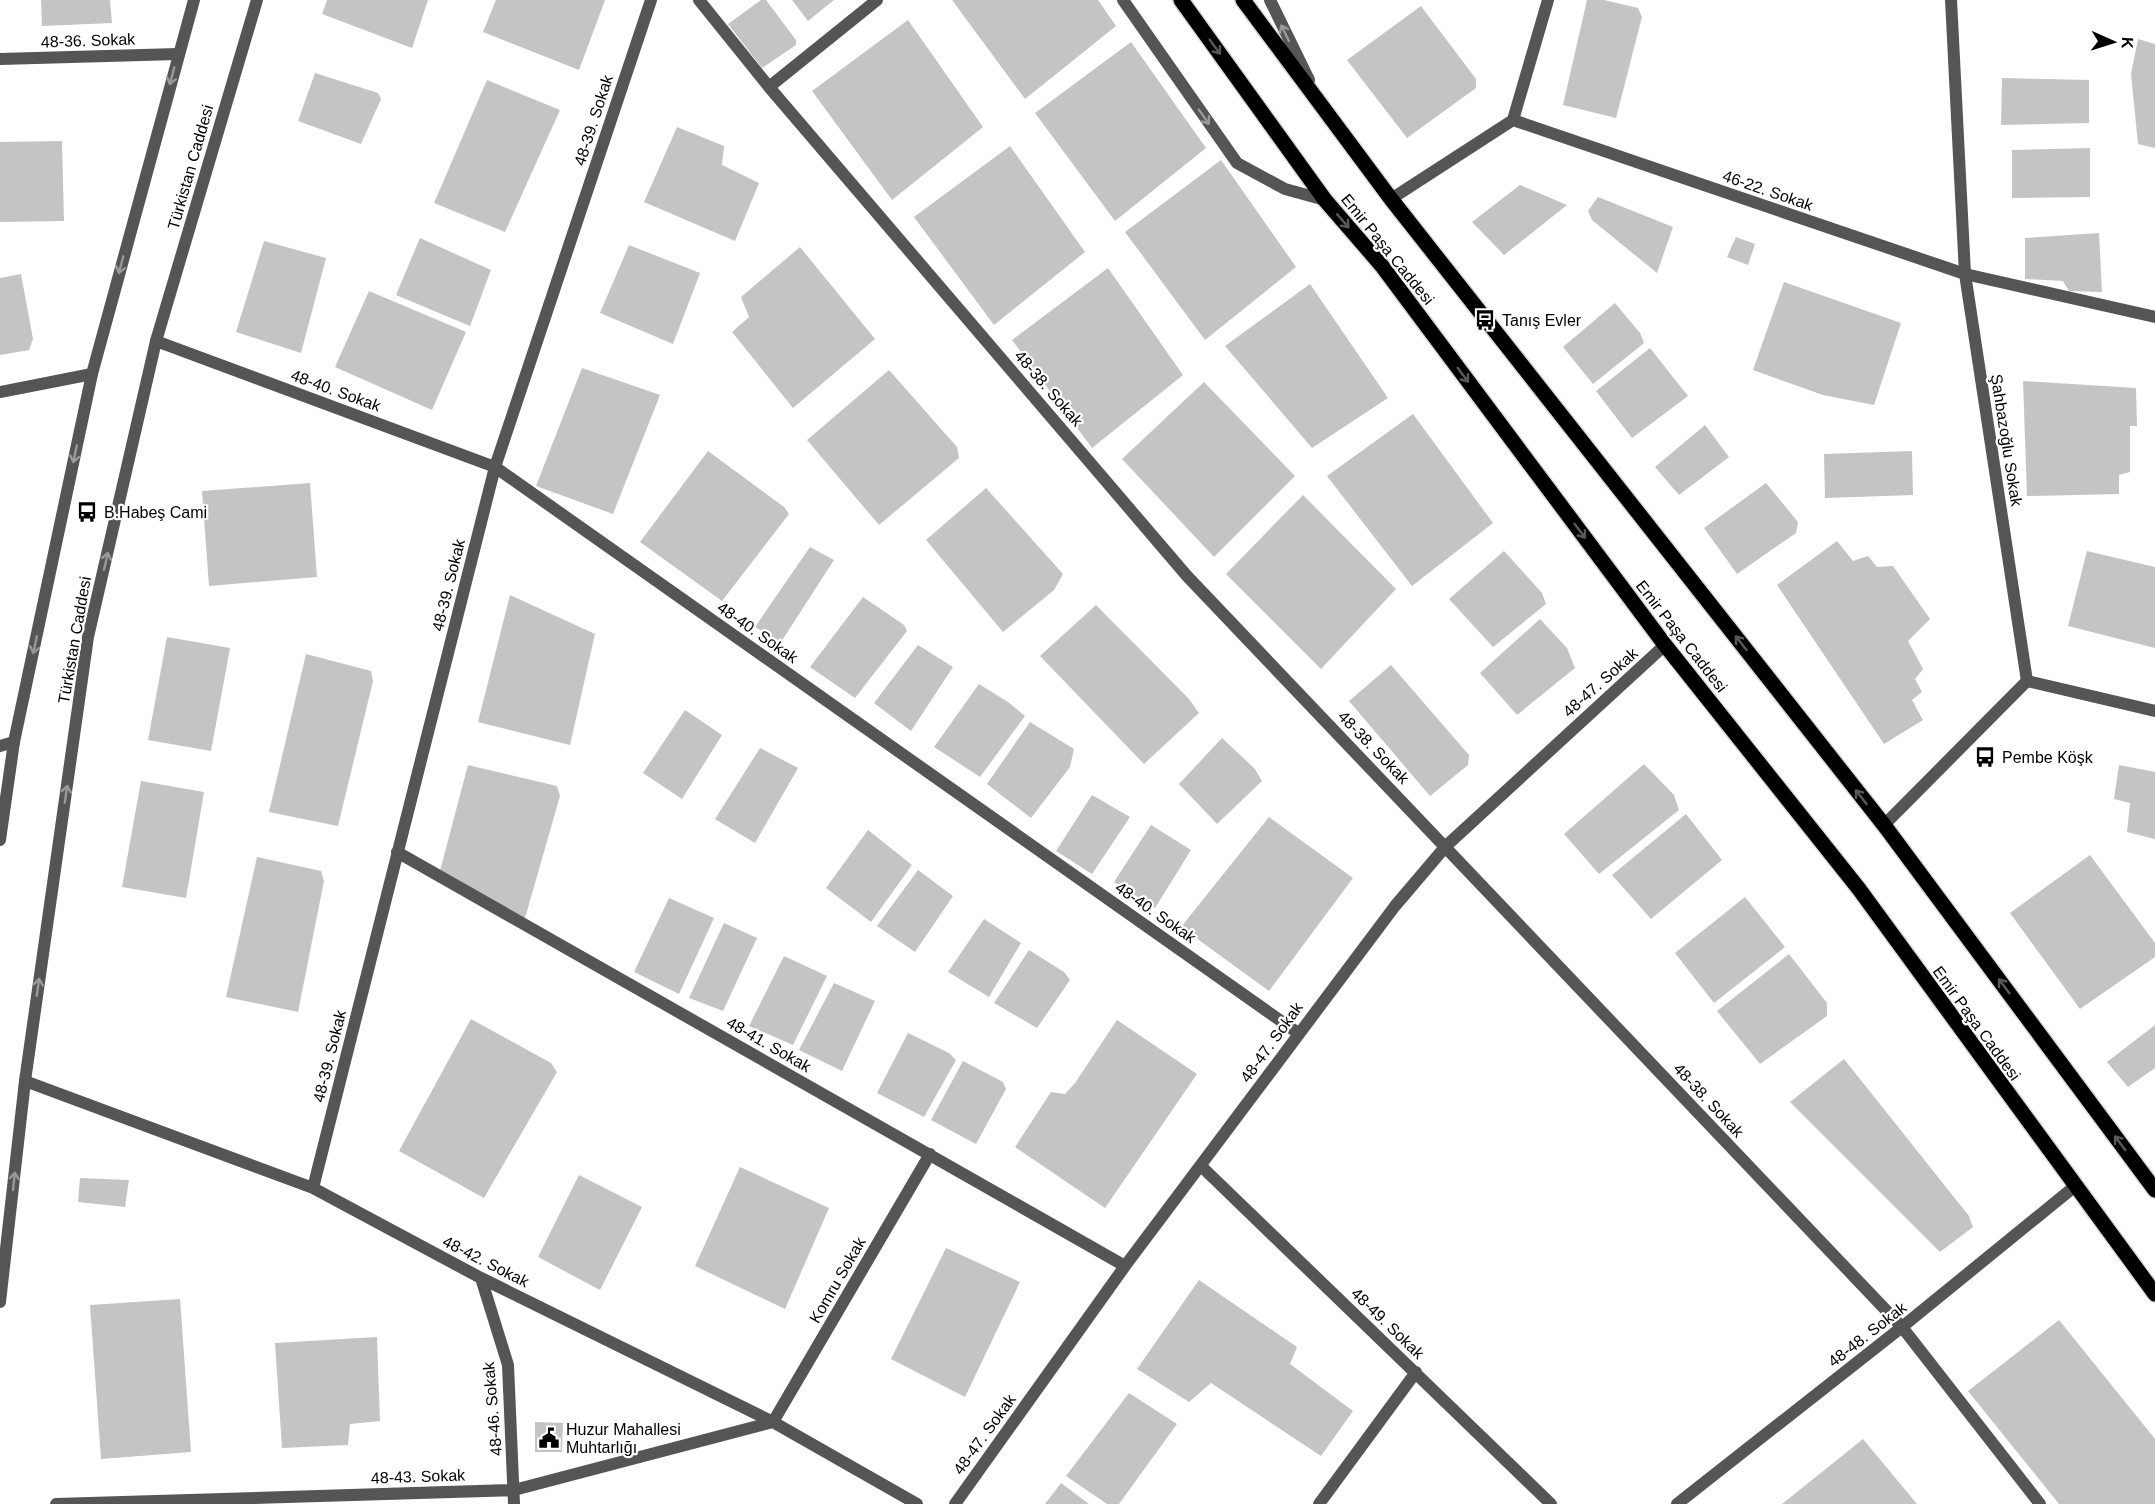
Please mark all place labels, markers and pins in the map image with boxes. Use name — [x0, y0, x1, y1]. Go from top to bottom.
bus stop icon: Tanış Evler — [1473, 308, 1497, 332]
place label: Tanış Evler — [1502, 312, 1582, 329]
bus stop icon: B.Habeş Cami — [75, 500, 99, 524]
place label: B.Habeş Cami — [104, 504, 207, 521]
bus stop icon: Pembe Köşk — [1973, 745, 1997, 769]
place label: Pembe Köşk — [2002, 749, 2094, 766]
place label: Huzur Mahallesi Muhtarlığı — [566, 1421, 681, 1456]
public building icon: Huzur Mahallesi Muhtarlığı — [537, 1426, 561, 1450]

